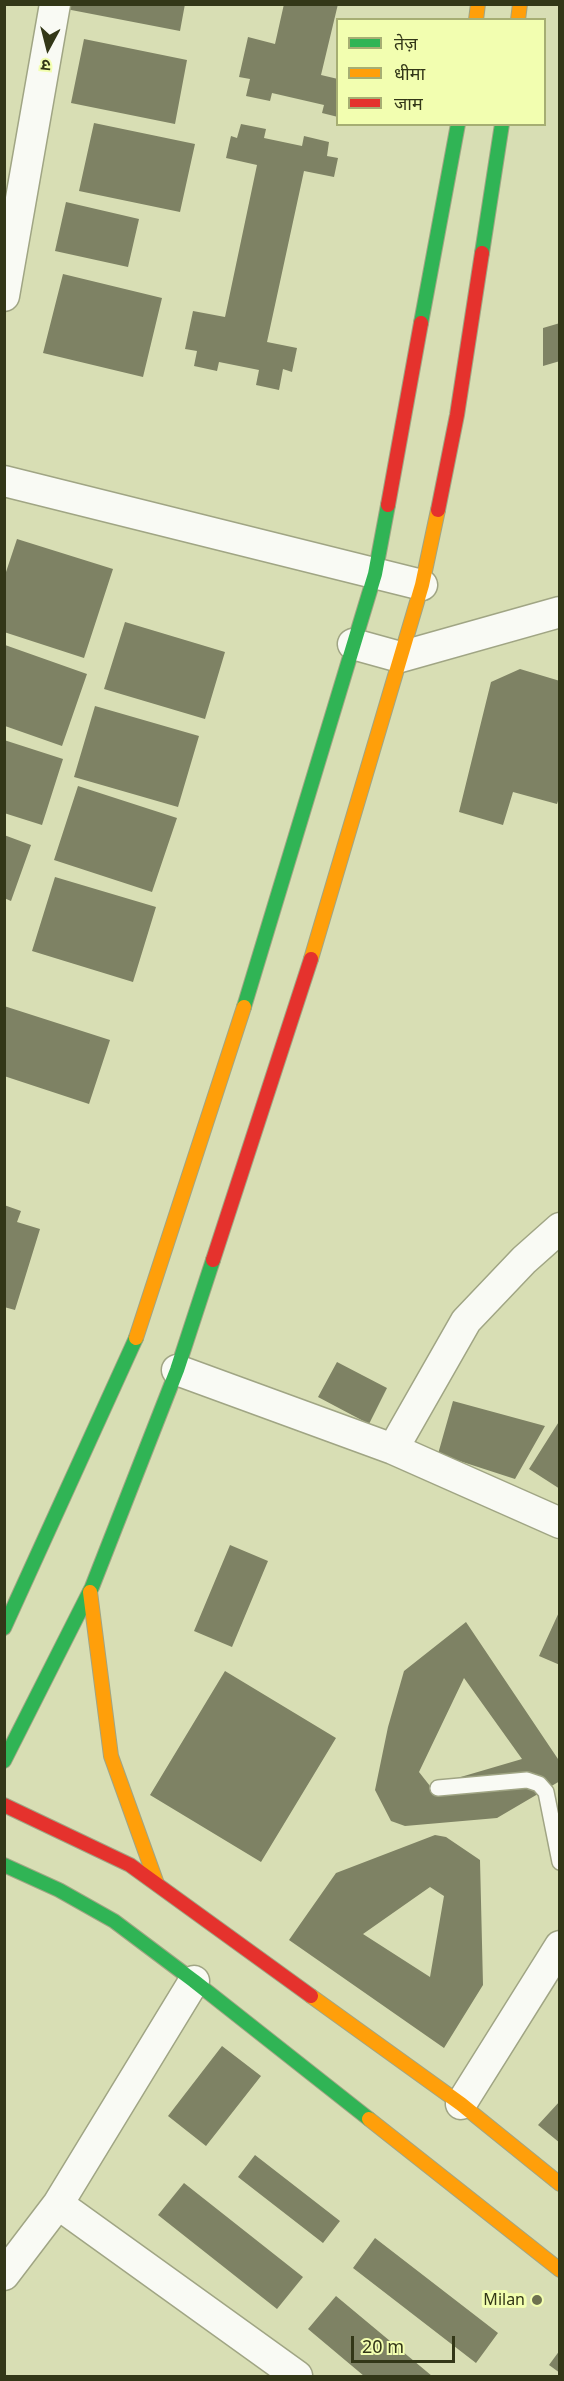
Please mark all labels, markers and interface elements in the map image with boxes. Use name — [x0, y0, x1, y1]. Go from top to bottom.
north arrow — [18, 18, 78, 78]
legend — [336, 18, 546, 126]
text: तेज़ — [394, 31, 418, 55]
text: उ — [40, 54, 52, 77]
text: धीमा — [394, 61, 425, 85]
text: जाम — [394, 91, 423, 115]
place label: Milan — [483, 2290, 525, 2310]
marker: Milan — [530, 2293, 544, 2307]
scale bar — [354, 2324, 458, 2362]
text: 20 m — [362, 2334, 404, 2358]

